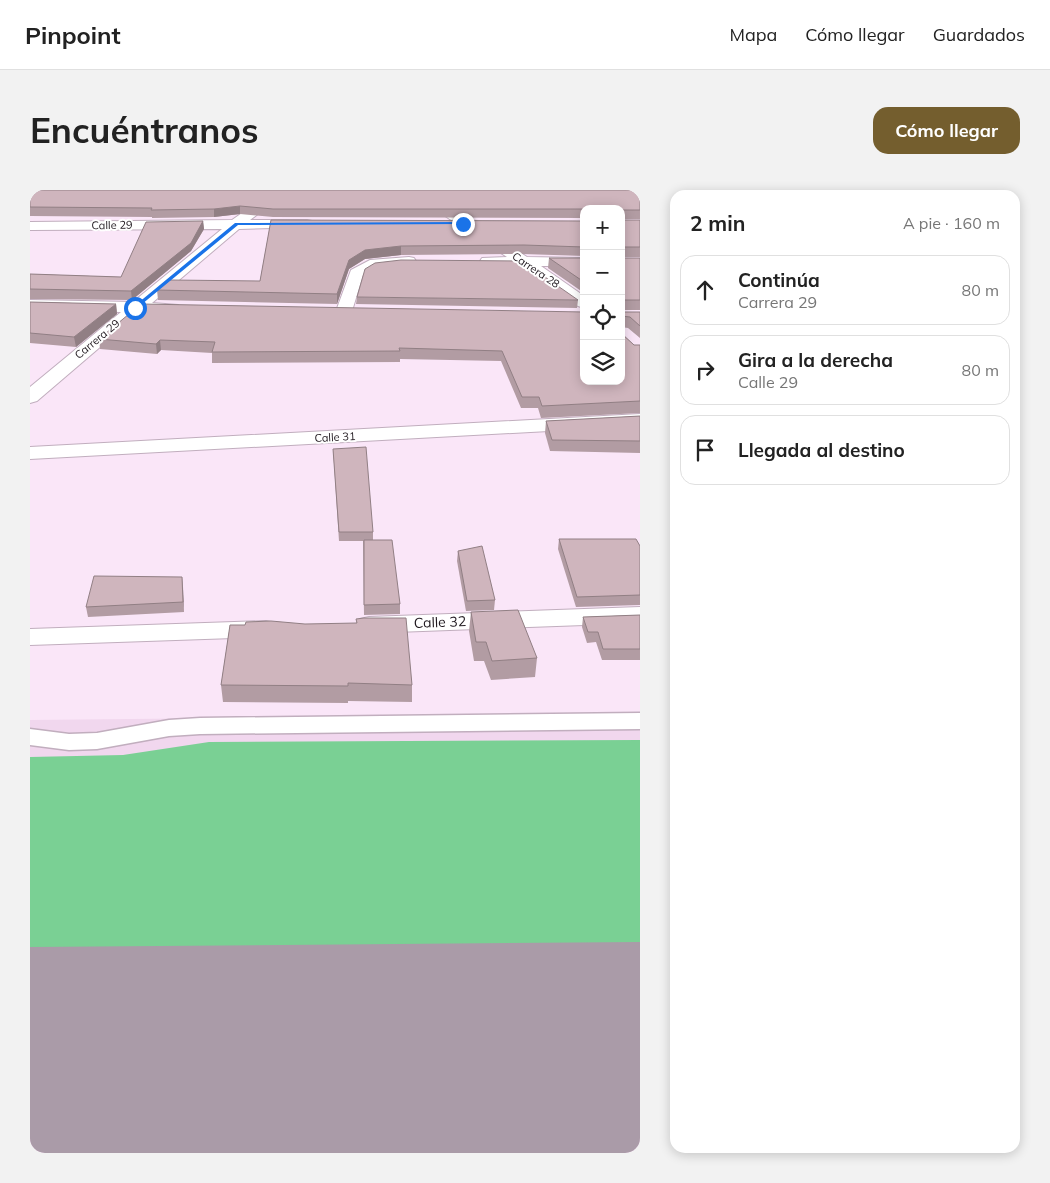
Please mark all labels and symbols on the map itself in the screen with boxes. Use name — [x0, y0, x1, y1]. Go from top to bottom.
route end — [452, 213, 475, 236]
street label: Calle 29 — [91, 218, 133, 232]
street label: Carrera 28 — [510, 249, 563, 291]
route start — [124, 297, 147, 320]
street label: Carrera 29 — [72, 316, 122, 362]
street label: Calle 31 — [314, 429, 356, 445]
street label: Calle 32 — [413, 612, 467, 632]

